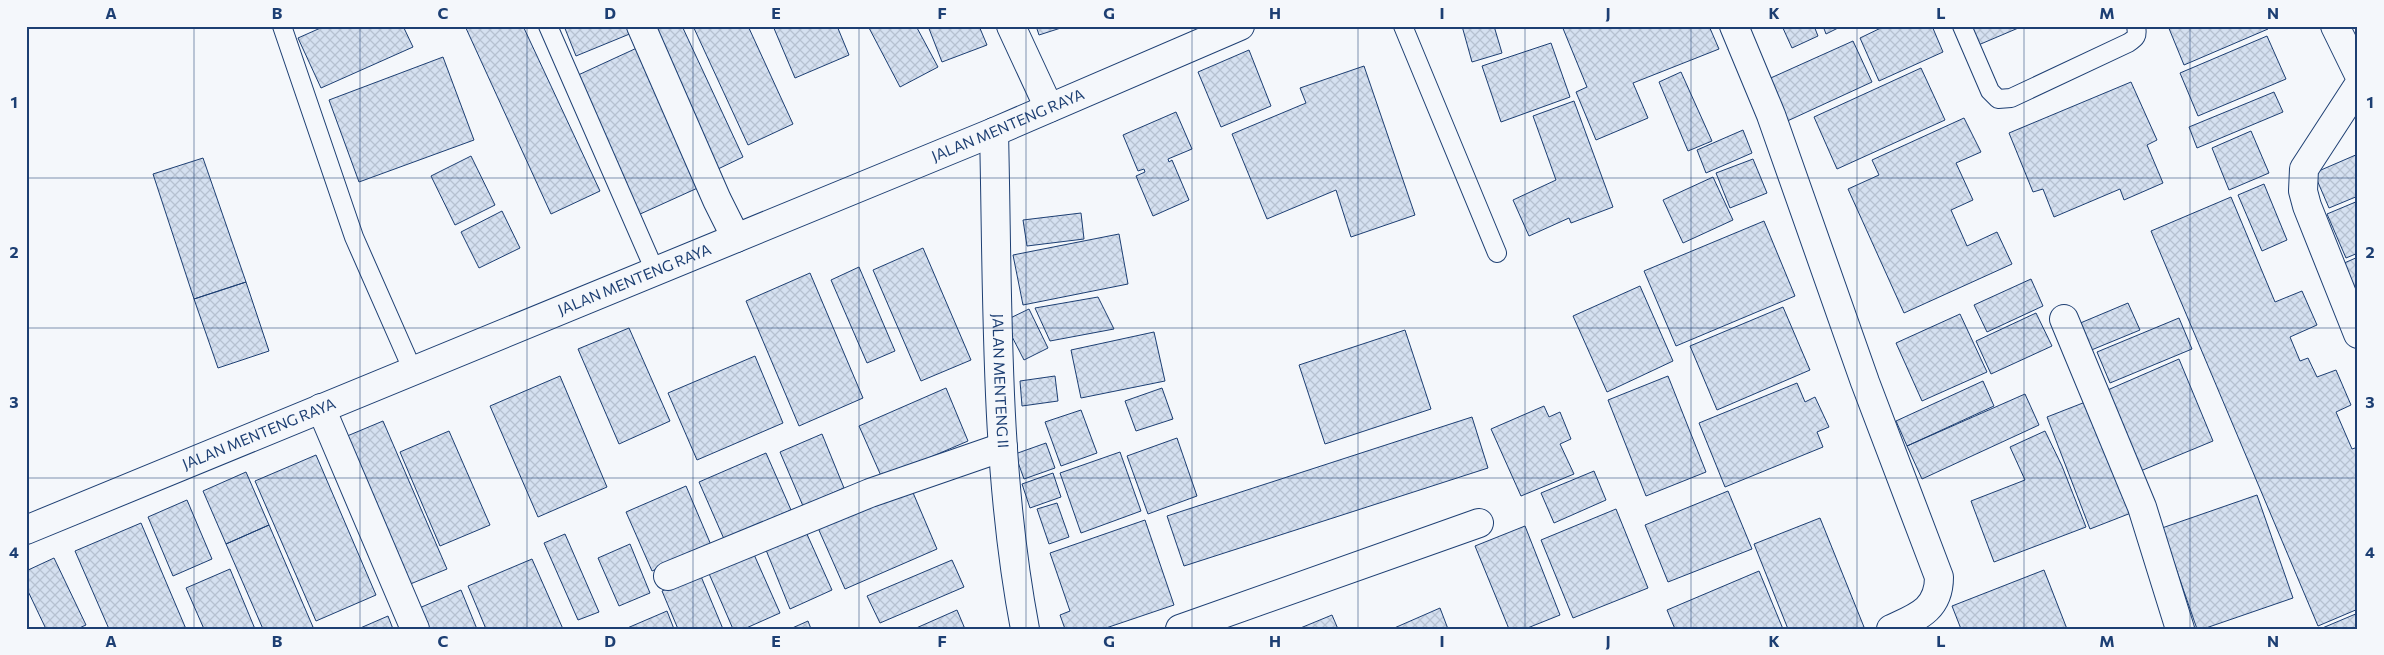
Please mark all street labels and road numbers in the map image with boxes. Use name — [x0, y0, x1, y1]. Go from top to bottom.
street label: JALAN MENTENG RAYA — [929, 84, 1087, 165]
street label: JALAN MENTENG RAYA — [555, 239, 714, 318]
street label: JALAN MENTENG II — [989, 313, 1013, 449]
street label: JALAN MENTENG RAYA — [179, 394, 338, 473]

